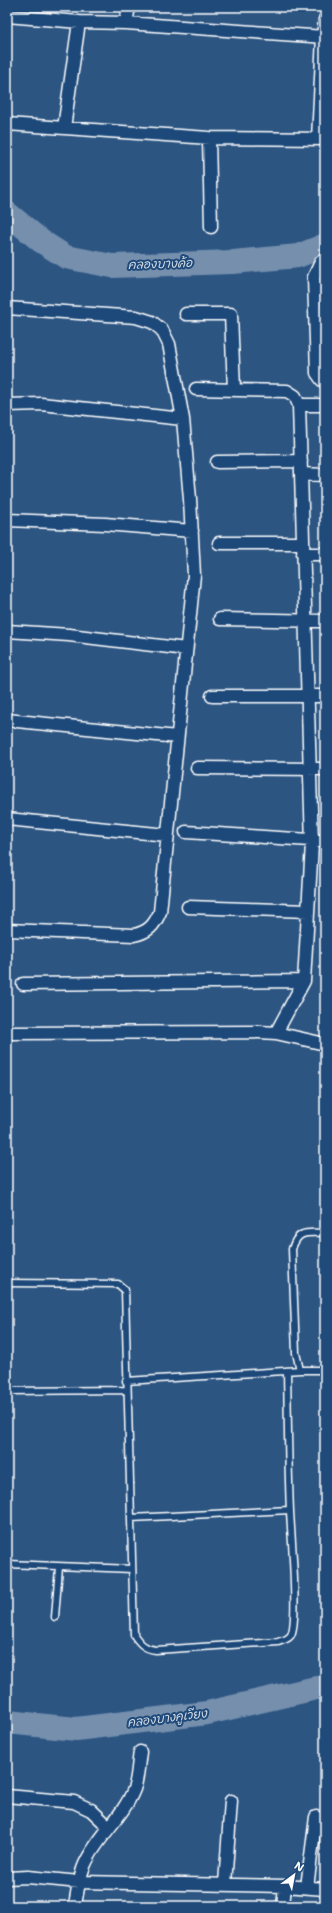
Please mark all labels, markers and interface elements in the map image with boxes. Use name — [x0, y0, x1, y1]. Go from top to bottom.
water label: คลองบางค้อ — [128, 255, 193, 273]
water label: คลองบางคูเวียง — [126, 1705, 209, 1732]
north arrow — [274, 1855, 314, 1895]
text: N — [291, 1858, 307, 1876]

